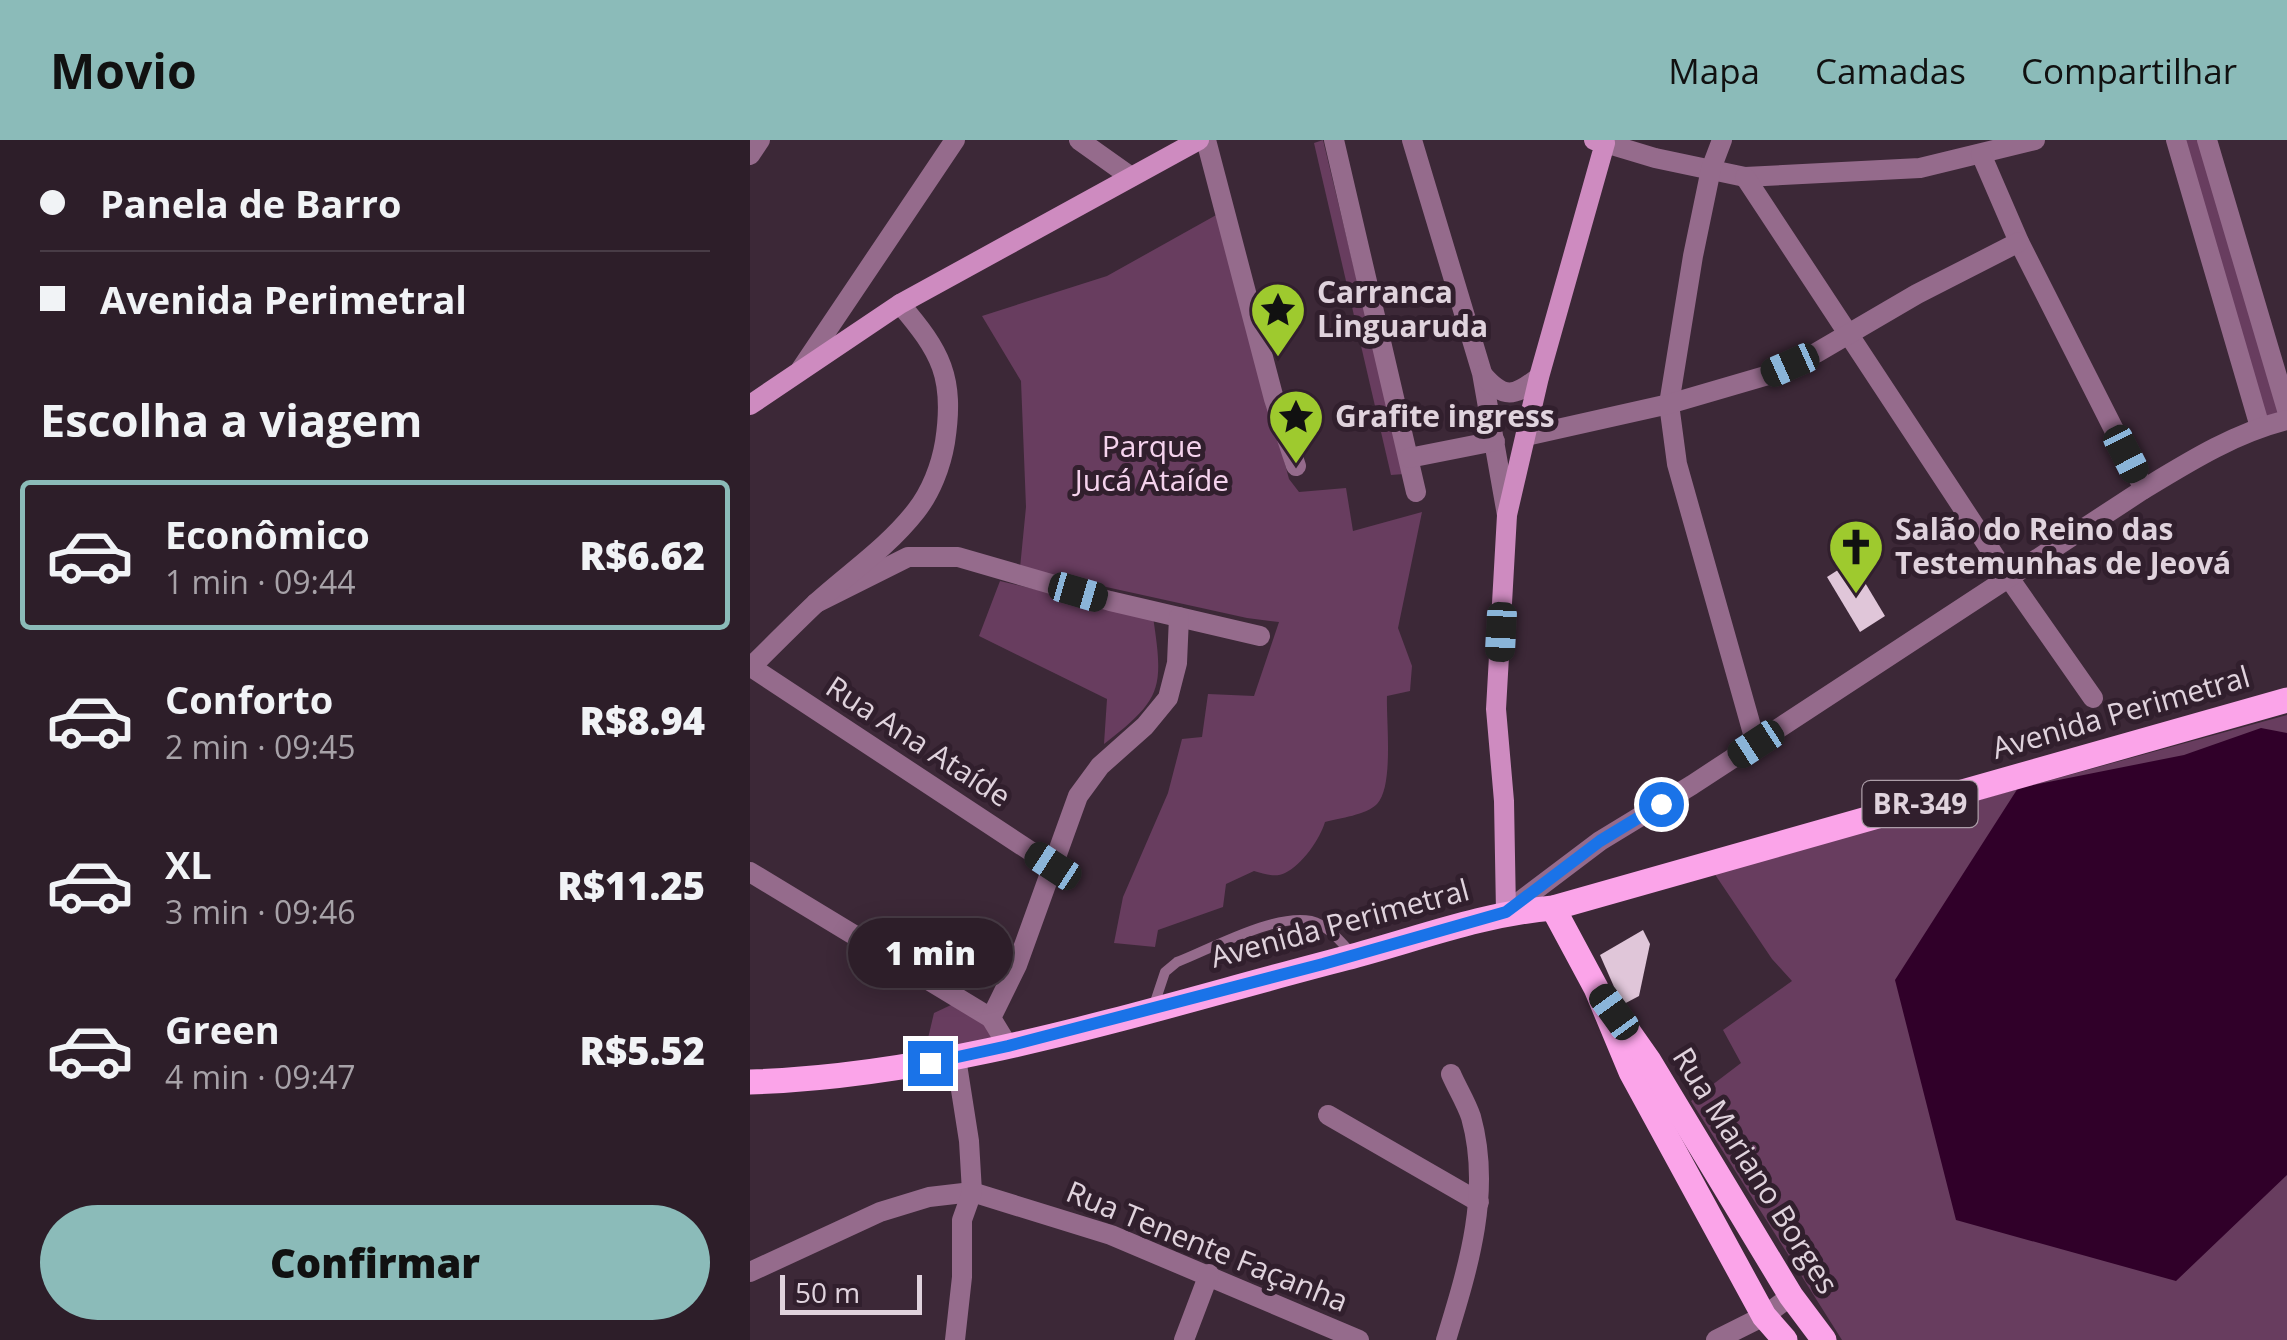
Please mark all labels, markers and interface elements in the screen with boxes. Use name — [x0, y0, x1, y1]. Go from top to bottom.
text: Movio — [50, 38, 197, 103]
text: Mapa — [1668, 47, 1760, 94]
text: Camadas — [1815, 47, 1966, 94]
text: Compartilhar — [2021, 47, 2237, 94]
text: Panela de Barro — [100, 177, 402, 229]
place label: Carranca Linguaruda — [1317, 271, 1488, 346]
text: Avenida Perimetral — [100, 273, 467, 325]
place icon: Carranca Linguaruda — [1248, 280, 1308, 359]
car — [1756, 339, 1824, 391]
place icon: Grafite ingress — [1266, 387, 1326, 466]
text: Escolha a viagem — [40, 389, 422, 450]
place label: Grafite ingress — [1335, 395, 1555, 436]
car — [2099, 420, 2153, 488]
park label: Parque Jucá Ataíde — [1072, 425, 1229, 500]
text: Econômico — [165, 508, 370, 560]
place label: Salão do Reino das Testemunhas de Jeová — [1895, 508, 2231, 583]
icon: car — [45, 510, 135, 600]
church icon: Salão do Reino das Testemunhas de Jeová — [1826, 517, 1886, 596]
text: R$6.62 — [580, 529, 705, 581]
text: 1 min · 09:44 — [165, 560, 356, 603]
car — [1045, 569, 1111, 615]
car — [1484, 601, 1518, 663]
street label: Avenida Perimetral — [1987, 655, 2254, 768]
street label: Rua Ana Ataíde — [819, 666, 1019, 816]
text: Conforto — [165, 673, 333, 725]
icon: car — [45, 675, 135, 765]
text: R$8.94 — [580, 694, 705, 746]
car — [1723, 715, 1789, 773]
text: 2 min · 09:45 — [165, 725, 356, 768]
road number: BR-349 — [1862, 781, 1978, 827]
route start — [1639, 782, 1684, 827]
car — [1020, 837, 1086, 895]
text: XL — [165, 838, 212, 890]
icon: car — [45, 840, 135, 930]
text: R$11.25 — [557, 859, 705, 911]
street label: Avenida Perimetral — [1206, 868, 1473, 977]
text: 3 min · 09:46 — [165, 890, 356, 933]
callout: 1 min — [848, 918, 1012, 988]
text: 1 min — [885, 931, 976, 974]
car — [1584, 979, 1644, 1045]
text: Green — [165, 1003, 280, 1055]
icon: car — [45, 1005, 135, 1095]
text: R$5.52 — [580, 1024, 705, 1076]
street label: Rua Mariano Borges — [1664, 1039, 1849, 1301]
route end — [908, 1041, 953, 1086]
text: 4 min · 09:47 — [165, 1055, 356, 1098]
street label: Rua Tenente Façanha — [1061, 1170, 1355, 1321]
button: Confirmar — [40, 1205, 710, 1320]
scale bar — [780, 1270, 922, 1314]
text: 50 m — [795, 1273, 860, 1311]

